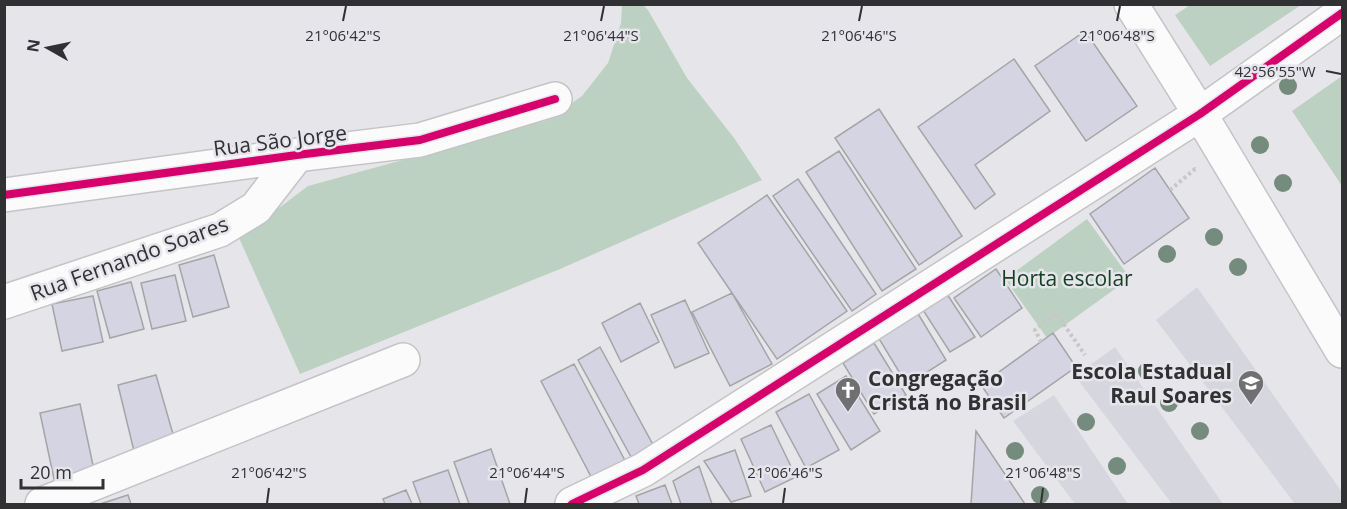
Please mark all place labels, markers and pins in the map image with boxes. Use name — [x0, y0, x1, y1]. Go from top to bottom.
place label: Escola Estadual Raul Soares — [1071, 357, 1232, 409]
place label: Congregação Cristã no Brasil — [868, 364, 1027, 416]
school or university icon: Escola Estadual Raul Soares — [1236, 368, 1266, 406]
church icon: Congregação Cristã no Brasil — [833, 375, 863, 413]

